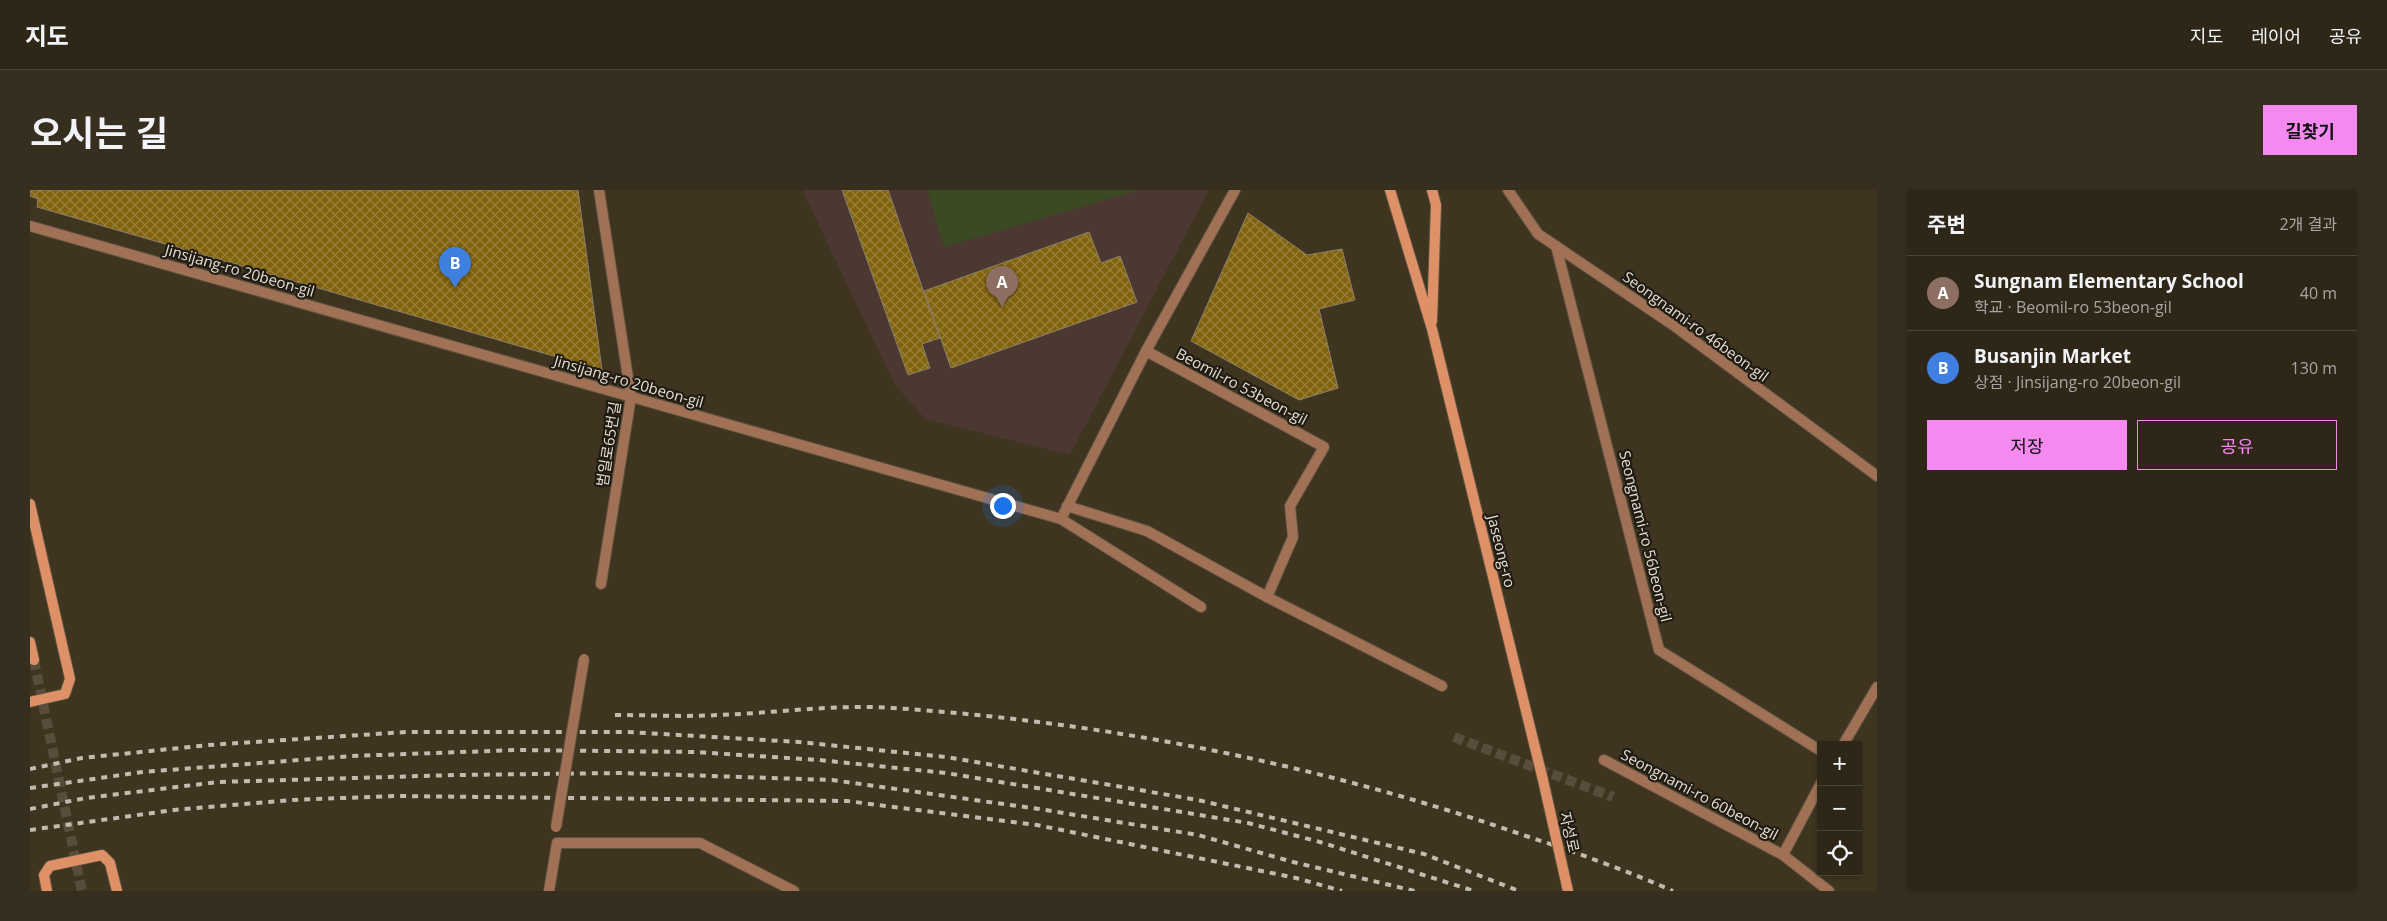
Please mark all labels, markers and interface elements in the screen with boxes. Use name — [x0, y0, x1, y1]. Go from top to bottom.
text: 지도 — [25, 19, 69, 52]
text: 지도 — [2190, 24, 2223, 48]
text: 레이어 — [2251, 24, 2301, 48]
text: 공유 — [2329, 24, 2362, 48]
button: 길찾기 — [2263, 105, 2357, 155]
text: 오시는 길 — [30, 109, 168, 156]
text: 주변 — [1927, 210, 1966, 238]
text: 2개 결과 — [2280, 213, 2337, 235]
street label: Jinsijang-ro 20beon-gil — [161, 239, 317, 301]
pin: B — [439, 247, 471, 288]
pin: A — [986, 266, 1018, 307]
street label: Seongnami-ro 46beon-gil — [1619, 266, 1773, 386]
text: Sungnam Elementary School — [1974, 268, 2244, 294]
text: A — [1937, 282, 1949, 304]
text: 40 m — [2300, 282, 2337, 304]
text: 학교 · Beomil-ro 53beon-gil — [1974, 296, 2172, 318]
street label: Beomil-ro 53beon-gil — [1173, 343, 1311, 429]
text: Busanjin Market — [1974, 343, 2131, 369]
street label: Jinsijang-ro 20beon-gil — [550, 350, 706, 412]
text: B — [1938, 357, 1948, 379]
text: 130 m — [2291, 357, 2337, 379]
text: 상점 · Jinsijang-ro 20beon-gil — [1974, 371, 2181, 393]
street label: 범일로65번길 — [591, 400, 625, 488]
button: 저장 — [1927, 420, 2127, 470]
button: 공유 — [2137, 420, 2337, 470]
street label: Seongnami-ro 56beon-gil — [1615, 448, 1677, 624]
your location — [990, 493, 1016, 519]
street label: Jaseong-ro — [1483, 511, 1521, 589]
map controls — [1817, 741, 1862, 876]
button: + — [1817, 741, 1862, 786]
street label: Seongnami-ro 60beon-gil — [1618, 744, 1782, 844]
button: − — [1817, 786, 1862, 831]
street label: 자성로 — [1556, 810, 1584, 854]
button: locate — [1817, 831, 1862, 876]

